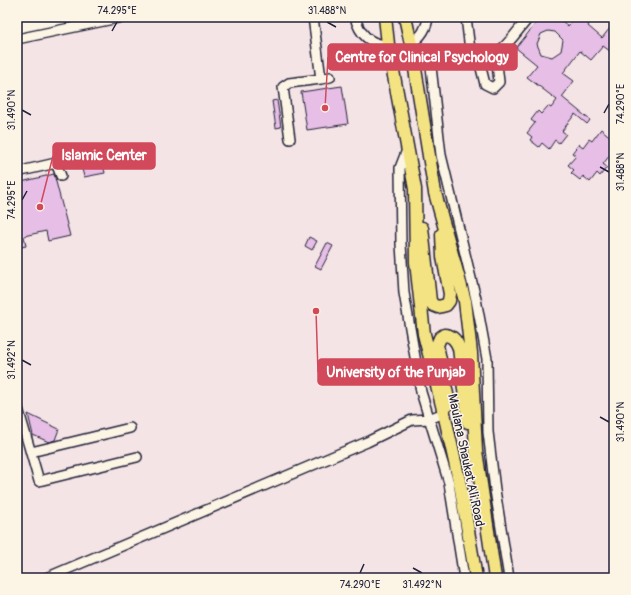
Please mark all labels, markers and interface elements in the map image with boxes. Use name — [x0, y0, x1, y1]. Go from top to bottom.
text: 74.295°E — [97, 5, 137, 17]
text: 31.488°N — [308, 5, 347, 17]
callout: Centre for Clinical Psychology — [328, 44, 517, 70]
text: Centre for Clinical Psychology — [335, 49, 509, 66]
text: 74.290°E — [615, 84, 627, 124]
text: 31.490°N — [6, 89, 18, 130]
callout: Islamic Center — [53, 143, 155, 169]
text: Islamic Center — [61, 147, 148, 164]
text: 31.488°N — [615, 152, 627, 191]
text: 74.295°E — [6, 180, 18, 220]
text: 31.492°N — [6, 340, 18, 380]
callout: University of the Punjab — [318, 359, 474, 385]
text: University of the Punjab — [326, 364, 466, 381]
street label: Maulana Shaukat Ali Road — [444, 392, 488, 528]
text: 31.490°N — [615, 401, 627, 442]
text: 74.290°E — [340, 579, 380, 591]
text: 31.492°N — [402, 579, 442, 591]

